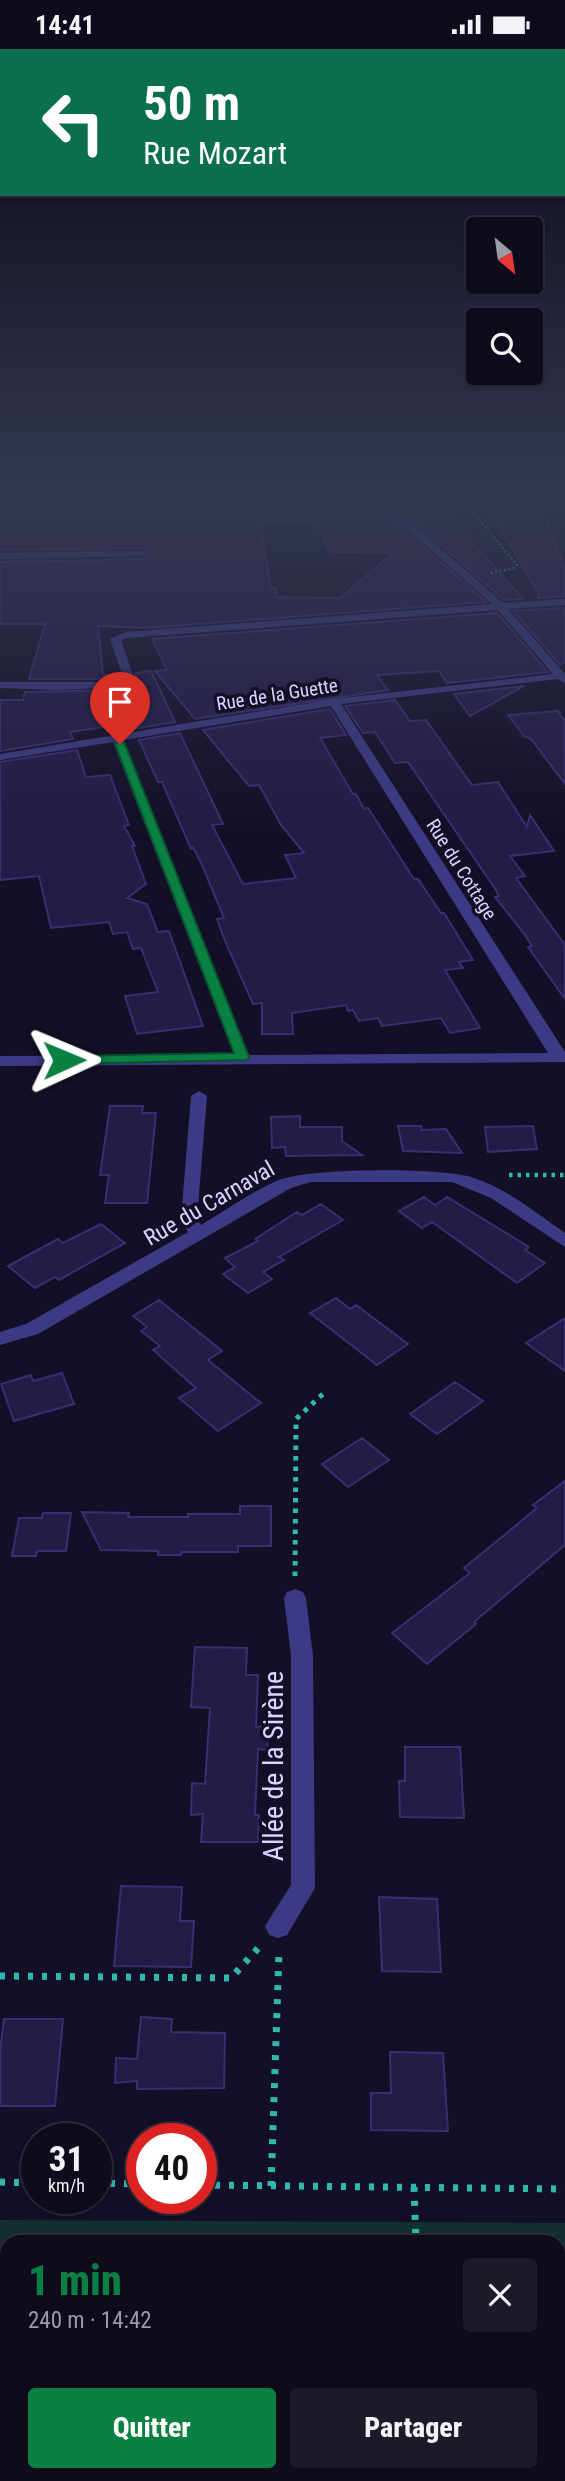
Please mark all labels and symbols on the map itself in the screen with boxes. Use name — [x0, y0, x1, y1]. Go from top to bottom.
north arrow — [466, 217, 542, 294]
pin — [90, 672, 150, 744]
street label: Rue de la Guette — [215, 674, 339, 715]
street label: Rue du Cottage — [422, 815, 502, 924]
position arrow — [27, 1023, 101, 1097]
street label: Rue du Carnaval — [139, 1155, 279, 1252]
street label: Allée de la Sirène — [257, 1671, 290, 1861]
speed limit sign: 40 — [126, 2123, 217, 2214]

